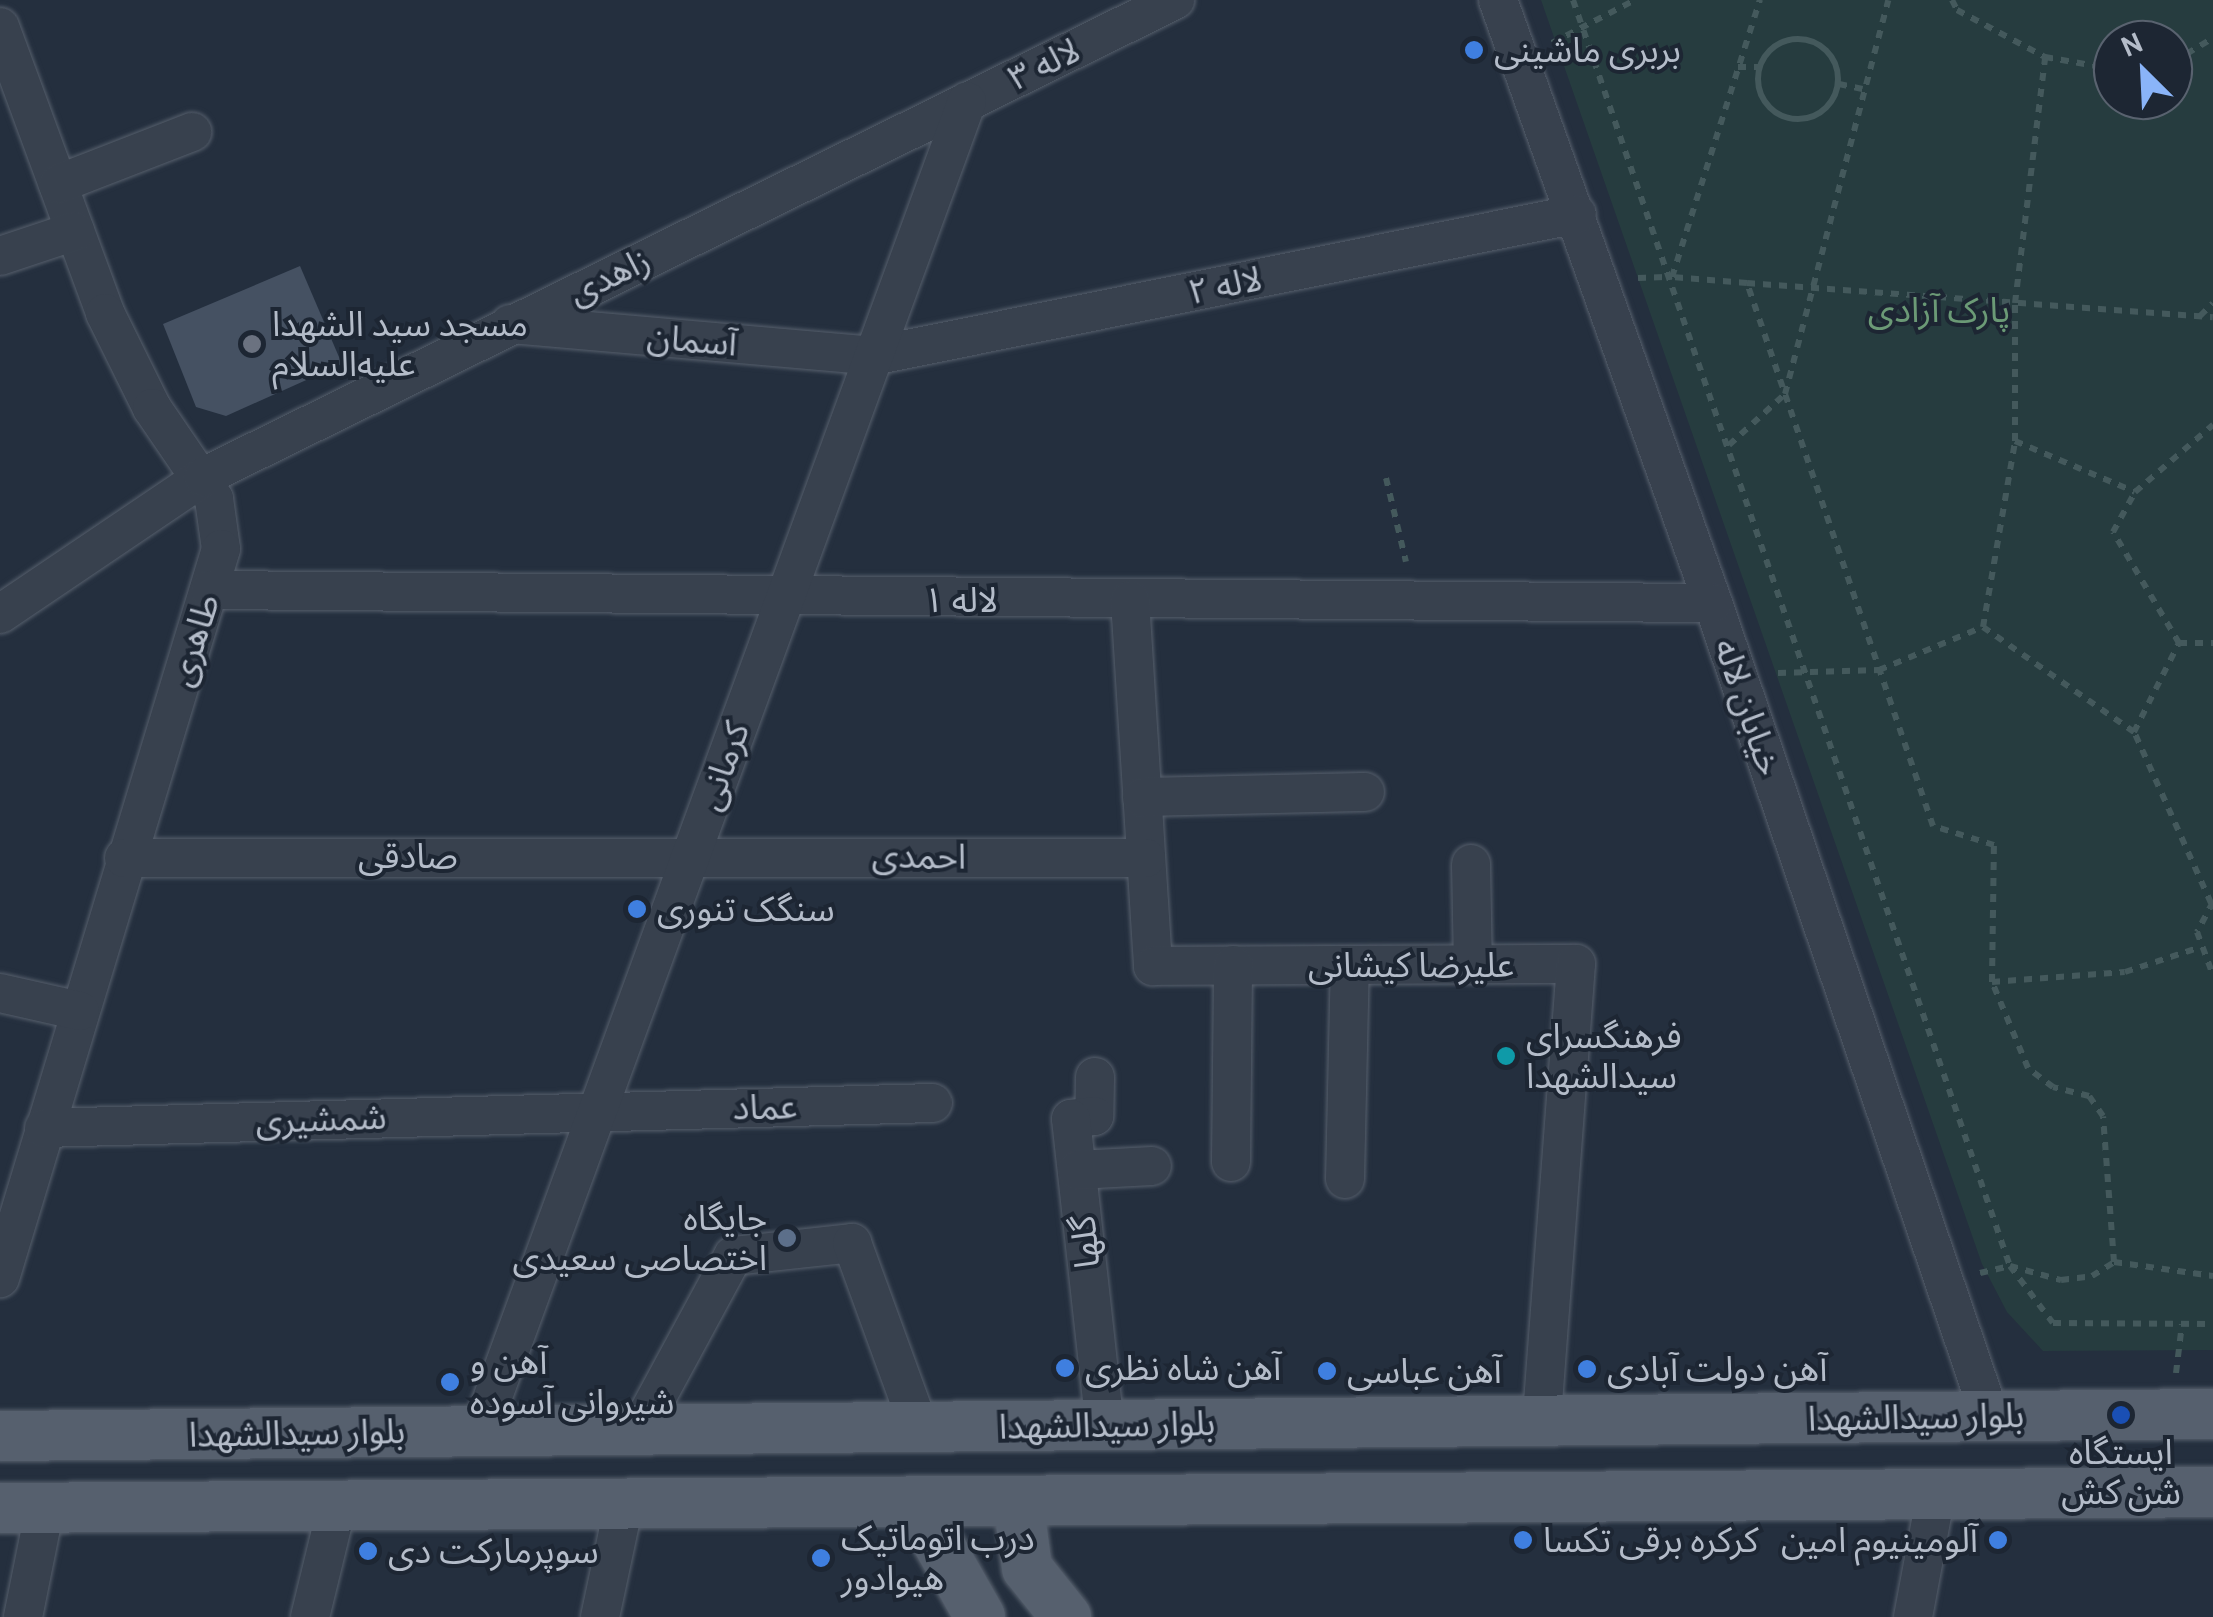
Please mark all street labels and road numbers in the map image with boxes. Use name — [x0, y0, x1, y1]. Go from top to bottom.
street label: لاله ۳ — [1001, 29, 1087, 99]
street label: زاهدی — [561, 238, 657, 314]
street label: لاله ۲ — [1184, 257, 1266, 313]
street label: آسمان — [645, 315, 739, 365]
street label: لاله ۱ — [924, 579, 998, 621]
street label: طاهری — [159, 589, 229, 691]
street label: خیابان لاله — [1705, 633, 1791, 781]
street label: کرمانی — [688, 716, 758, 816]
street label: احمدی — [871, 834, 967, 878]
street label: صادقی — [358, 835, 458, 877]
street label: علیرضا کیشانی — [1308, 944, 1514, 986]
street label: عماد — [732, 1085, 798, 1129]
street label: شمشیری — [255, 1096, 387, 1142]
street label: گلها — [1061, 1214, 1109, 1270]
street label: بلوار سیدالشهدا — [1807, 1394, 2025, 1440]
street label: بلوار سیدالشهدا — [998, 1402, 1216, 1448]
street label: بلوار سیدالشهدا — [188, 1410, 406, 1456]

